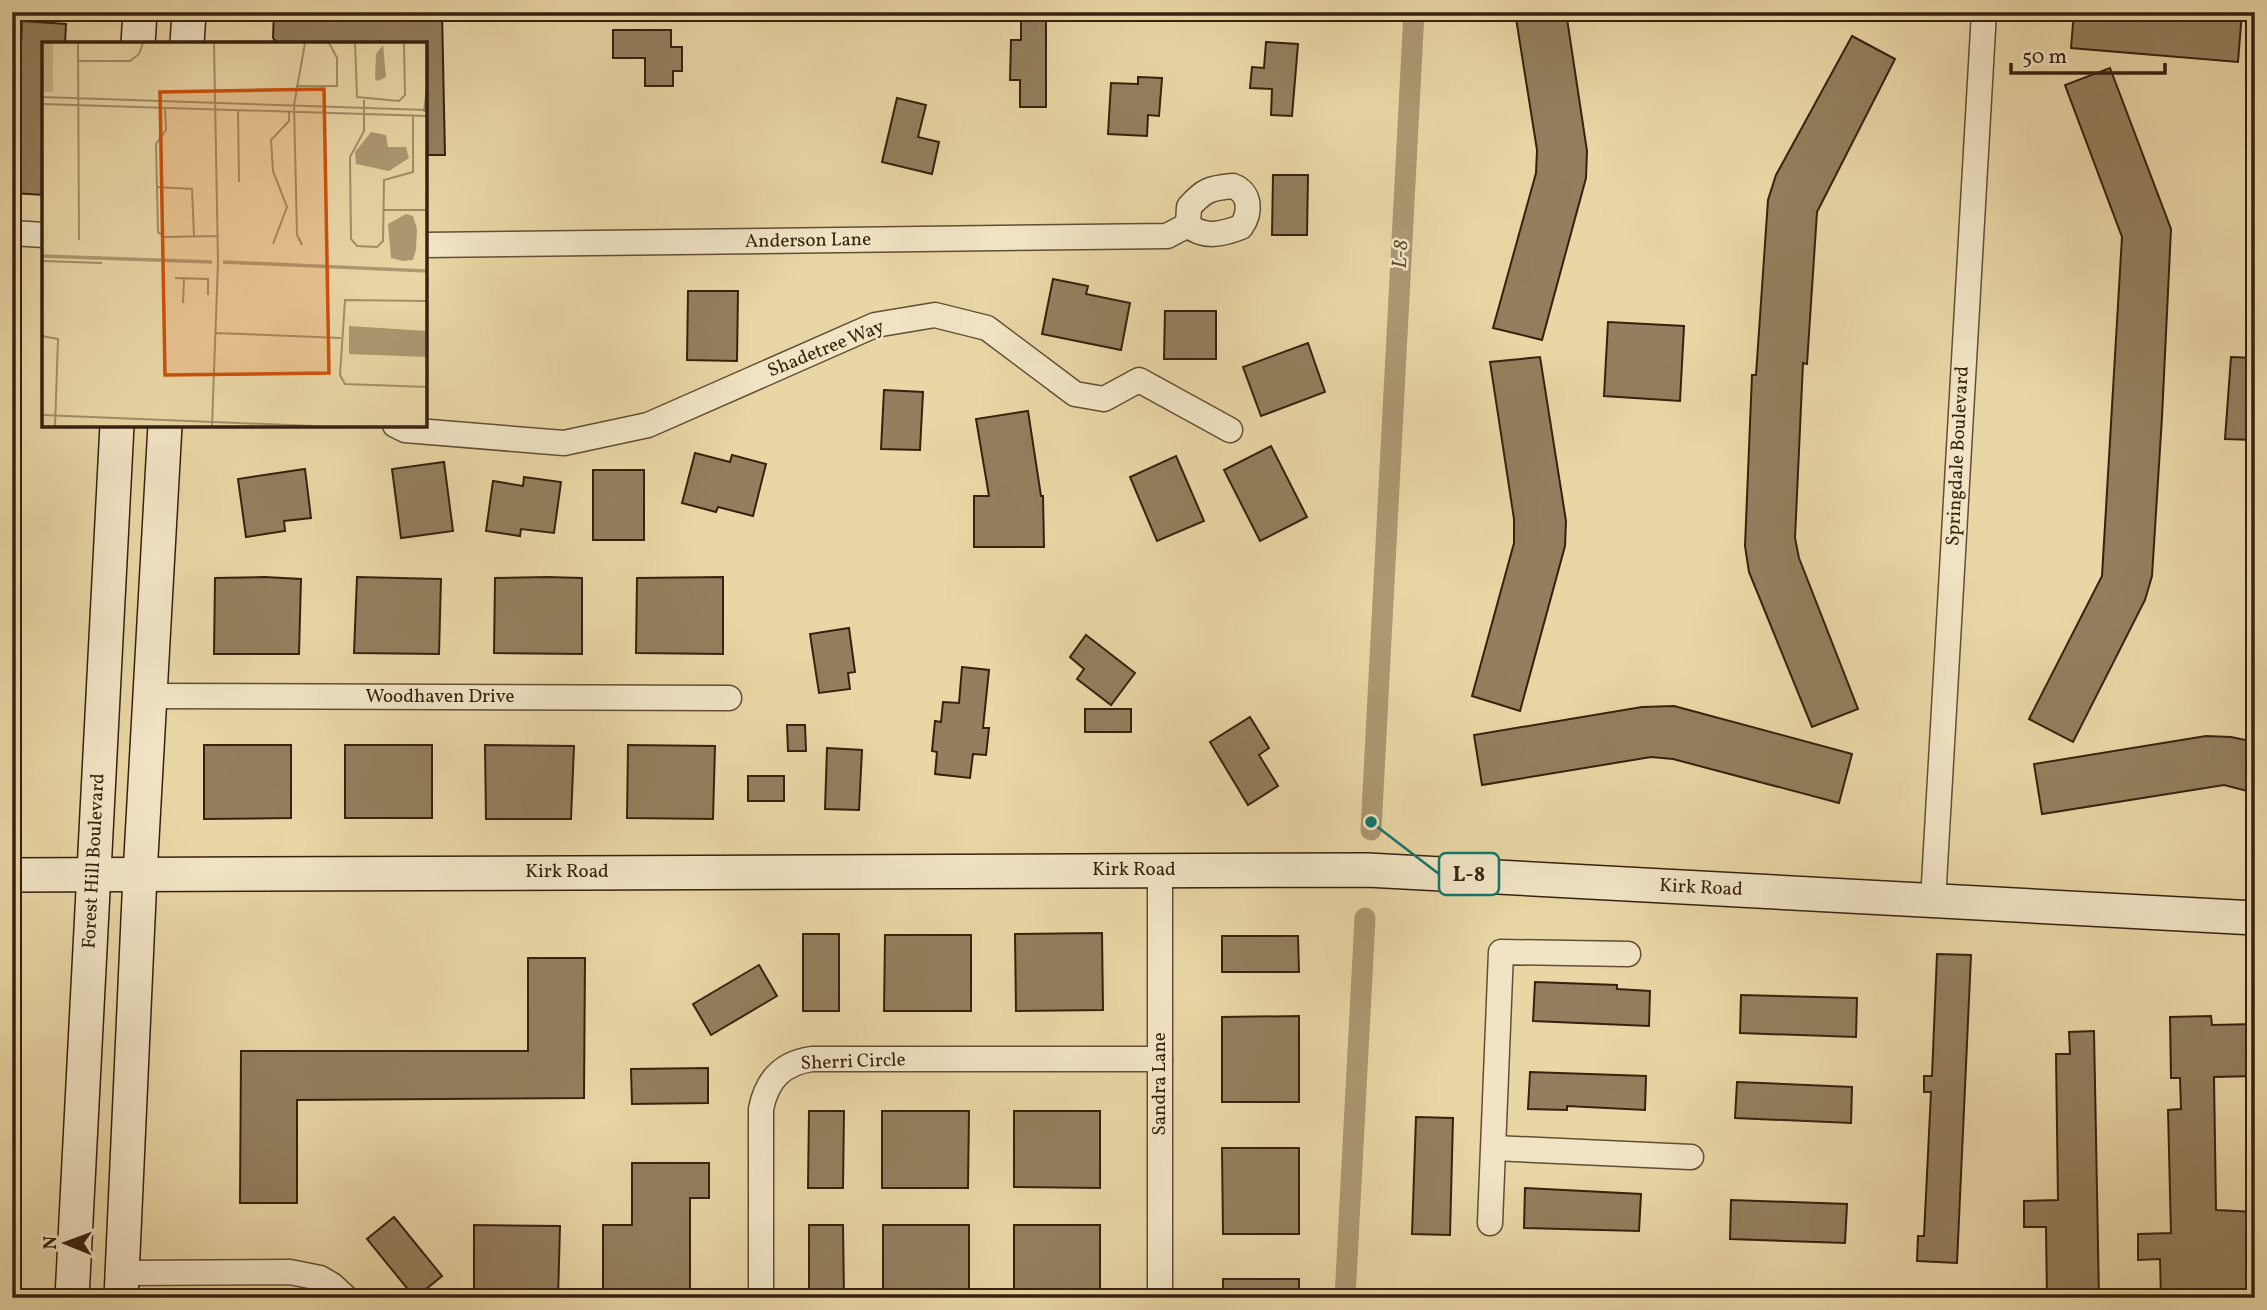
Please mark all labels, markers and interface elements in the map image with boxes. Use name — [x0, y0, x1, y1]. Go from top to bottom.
scale bar — [2011, 32, 2166, 76]
inset map — [42, 42, 427, 427]
text: 50 m — [2022, 43, 2067, 72]
street label: Anderson Lane — [745, 227, 871, 255]
water label: L-8 — [1386, 239, 1416, 269]
street label: Shadetree Way — [764, 314, 888, 384]
street label: Springdale Boulevard — [1940, 365, 1976, 547]
street label: Woodhaven Drive — [365, 684, 515, 710]
street label: Forest Hill Boulevard — [76, 772, 112, 950]
callout: L-8 — [1439, 853, 1499, 895]
street label: Kirk Road — [1092, 857, 1176, 883]
street label: Kirk Road — [525, 859, 609, 885]
text: L-8 — [1453, 861, 1485, 890]
street label: Kirk Road — [1659, 873, 1743, 903]
street label: Sandra Lane — [1147, 1032, 1173, 1136]
street label: Sherri Circle — [800, 1047, 906, 1077]
north arrow — [32, 1208, 102, 1278]
text: N — [38, 1235, 64, 1250]

